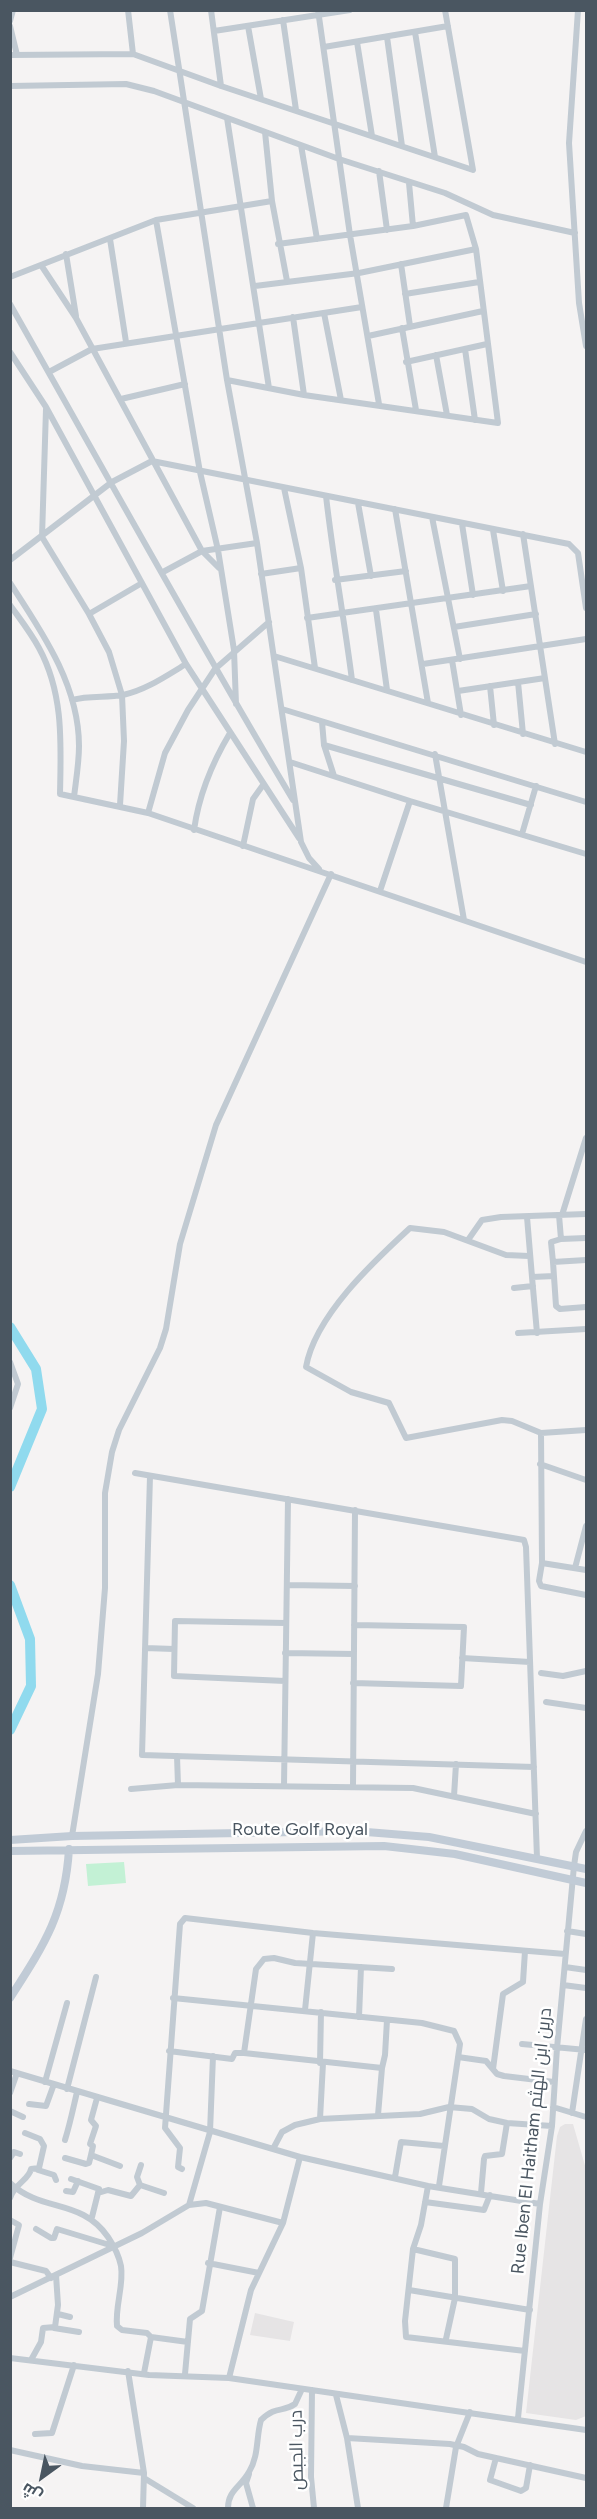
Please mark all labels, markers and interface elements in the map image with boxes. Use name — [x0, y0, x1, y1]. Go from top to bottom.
street label: Route Golf Royal — [232, 1819, 368, 1841]
street label: Rue Iben El Haitham دربن ابن الهثم — [507, 2007, 557, 2275]
street label: درب الجبص — [286, 2410, 308, 2490]
north arrow — [12, 2447, 72, 2507]
text: ش — [18, 2479, 46, 2506]

